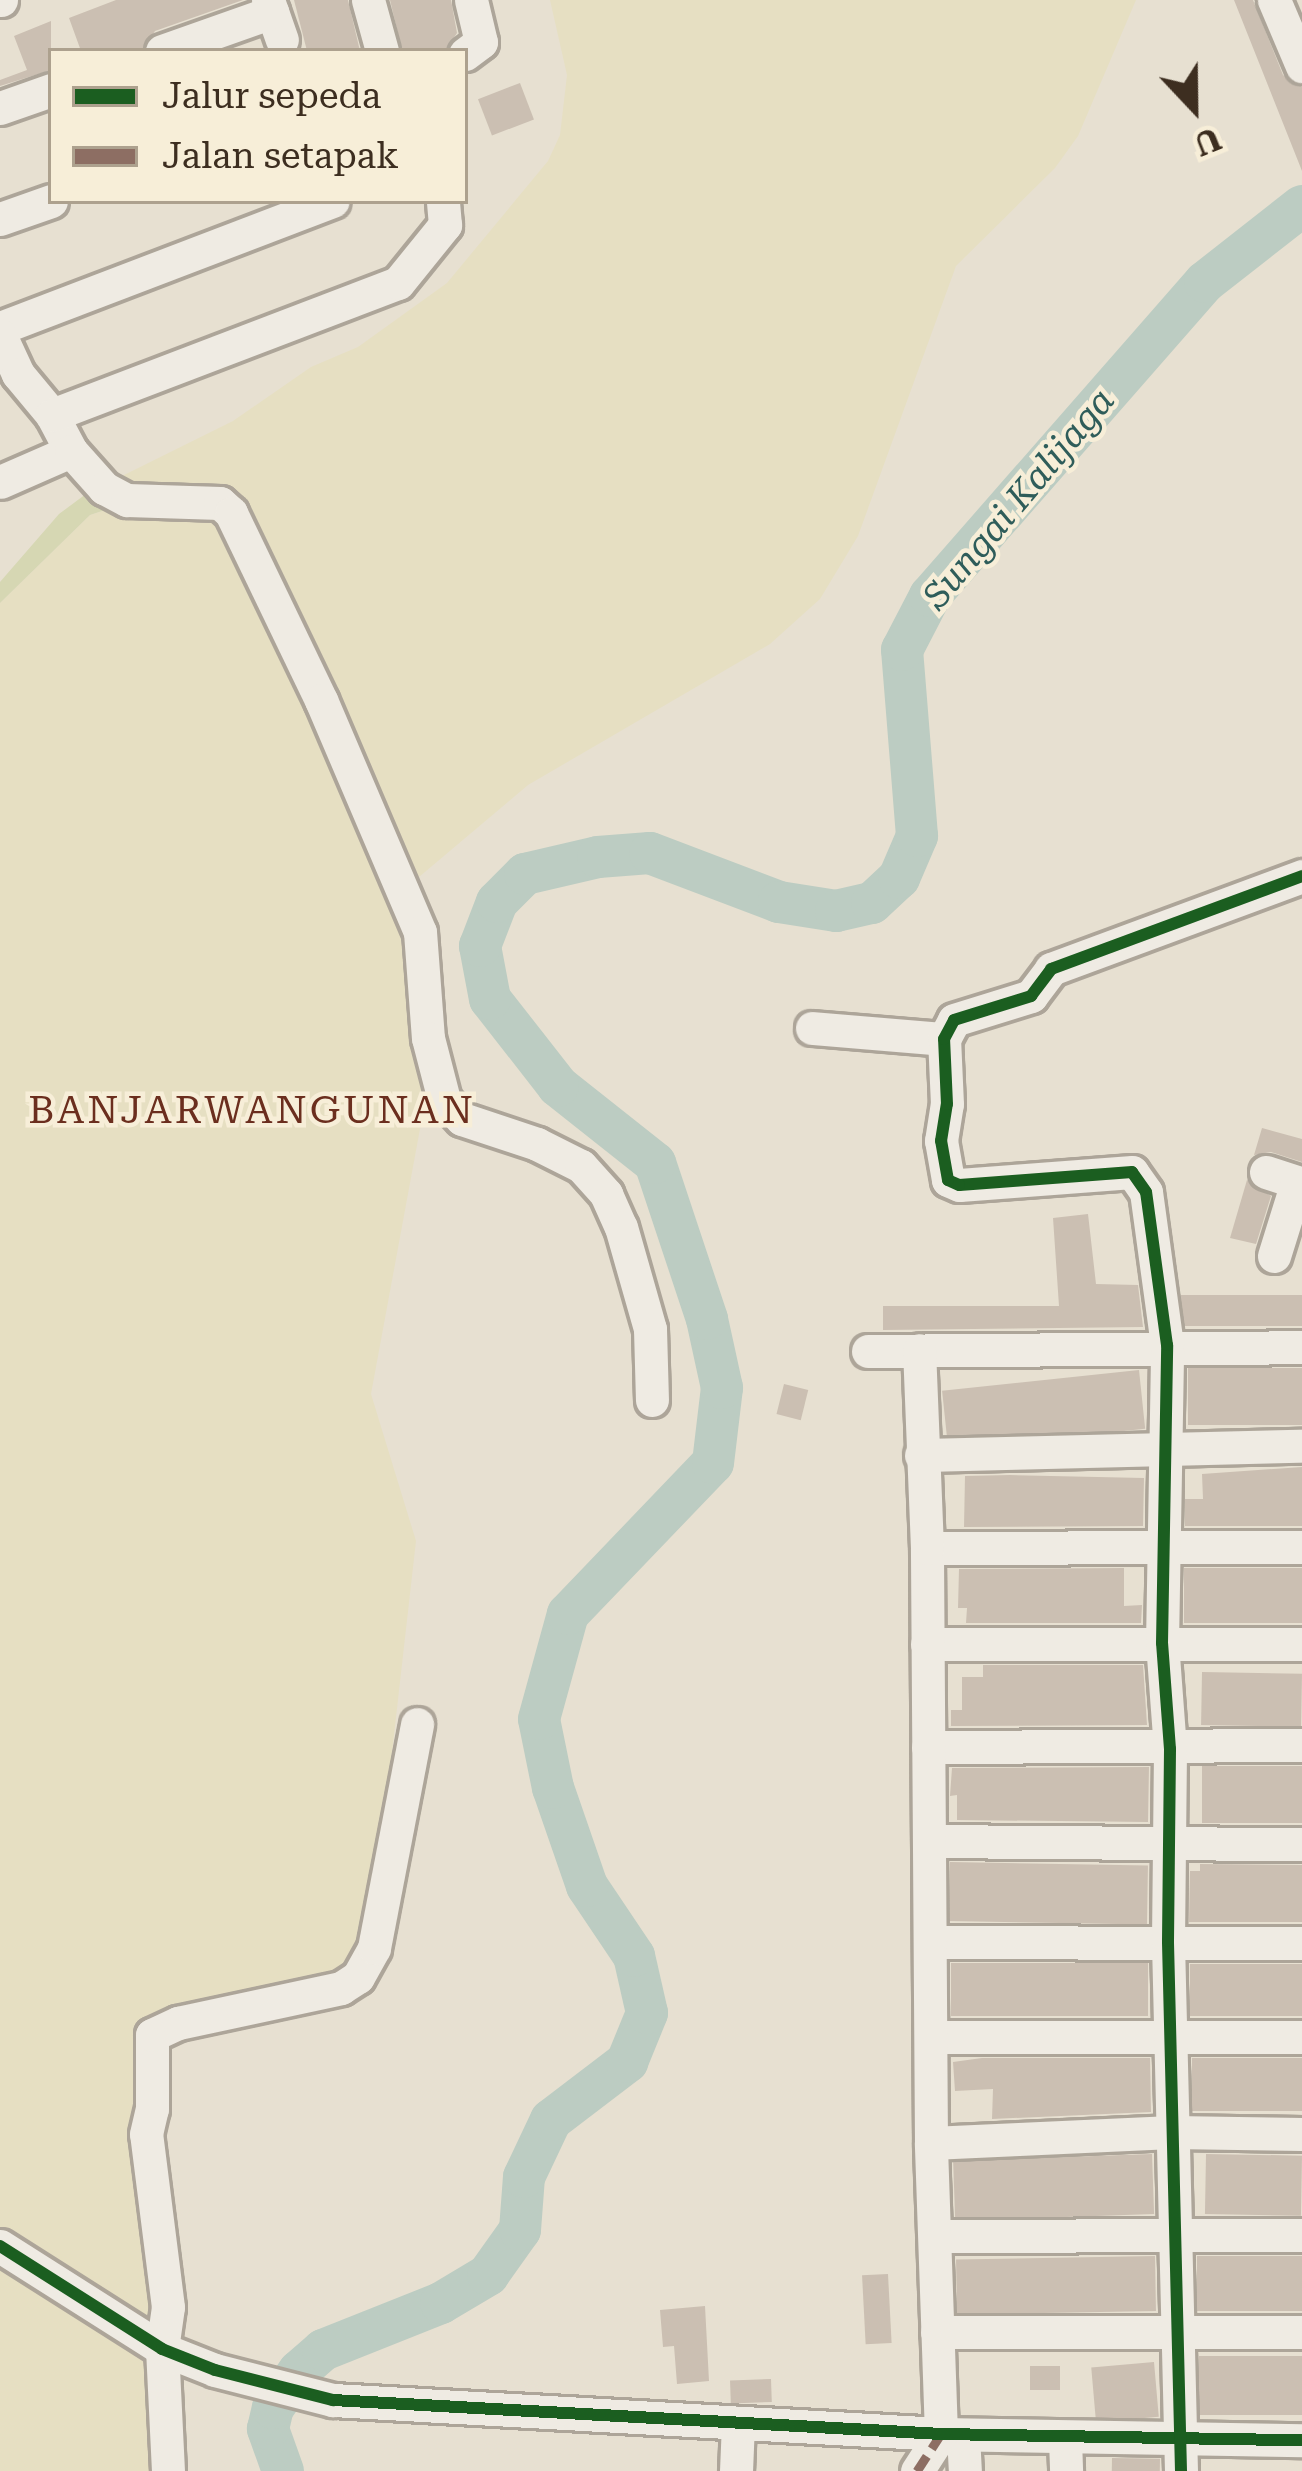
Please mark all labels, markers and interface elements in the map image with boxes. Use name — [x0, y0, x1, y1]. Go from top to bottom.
legend — [48, 48, 468, 204]
north arrow — [1134, 48, 1254, 168]
text: Jalur sepeda — [162, 75, 381, 117]
text: U — [1189, 119, 1227, 165]
text: Jalan setapak — [162, 135, 399, 177]
water label: Sungai Kalijaga — [914, 380, 1124, 618]
district label: BANJARWANGUNAN — [28, 1087, 476, 1133]

